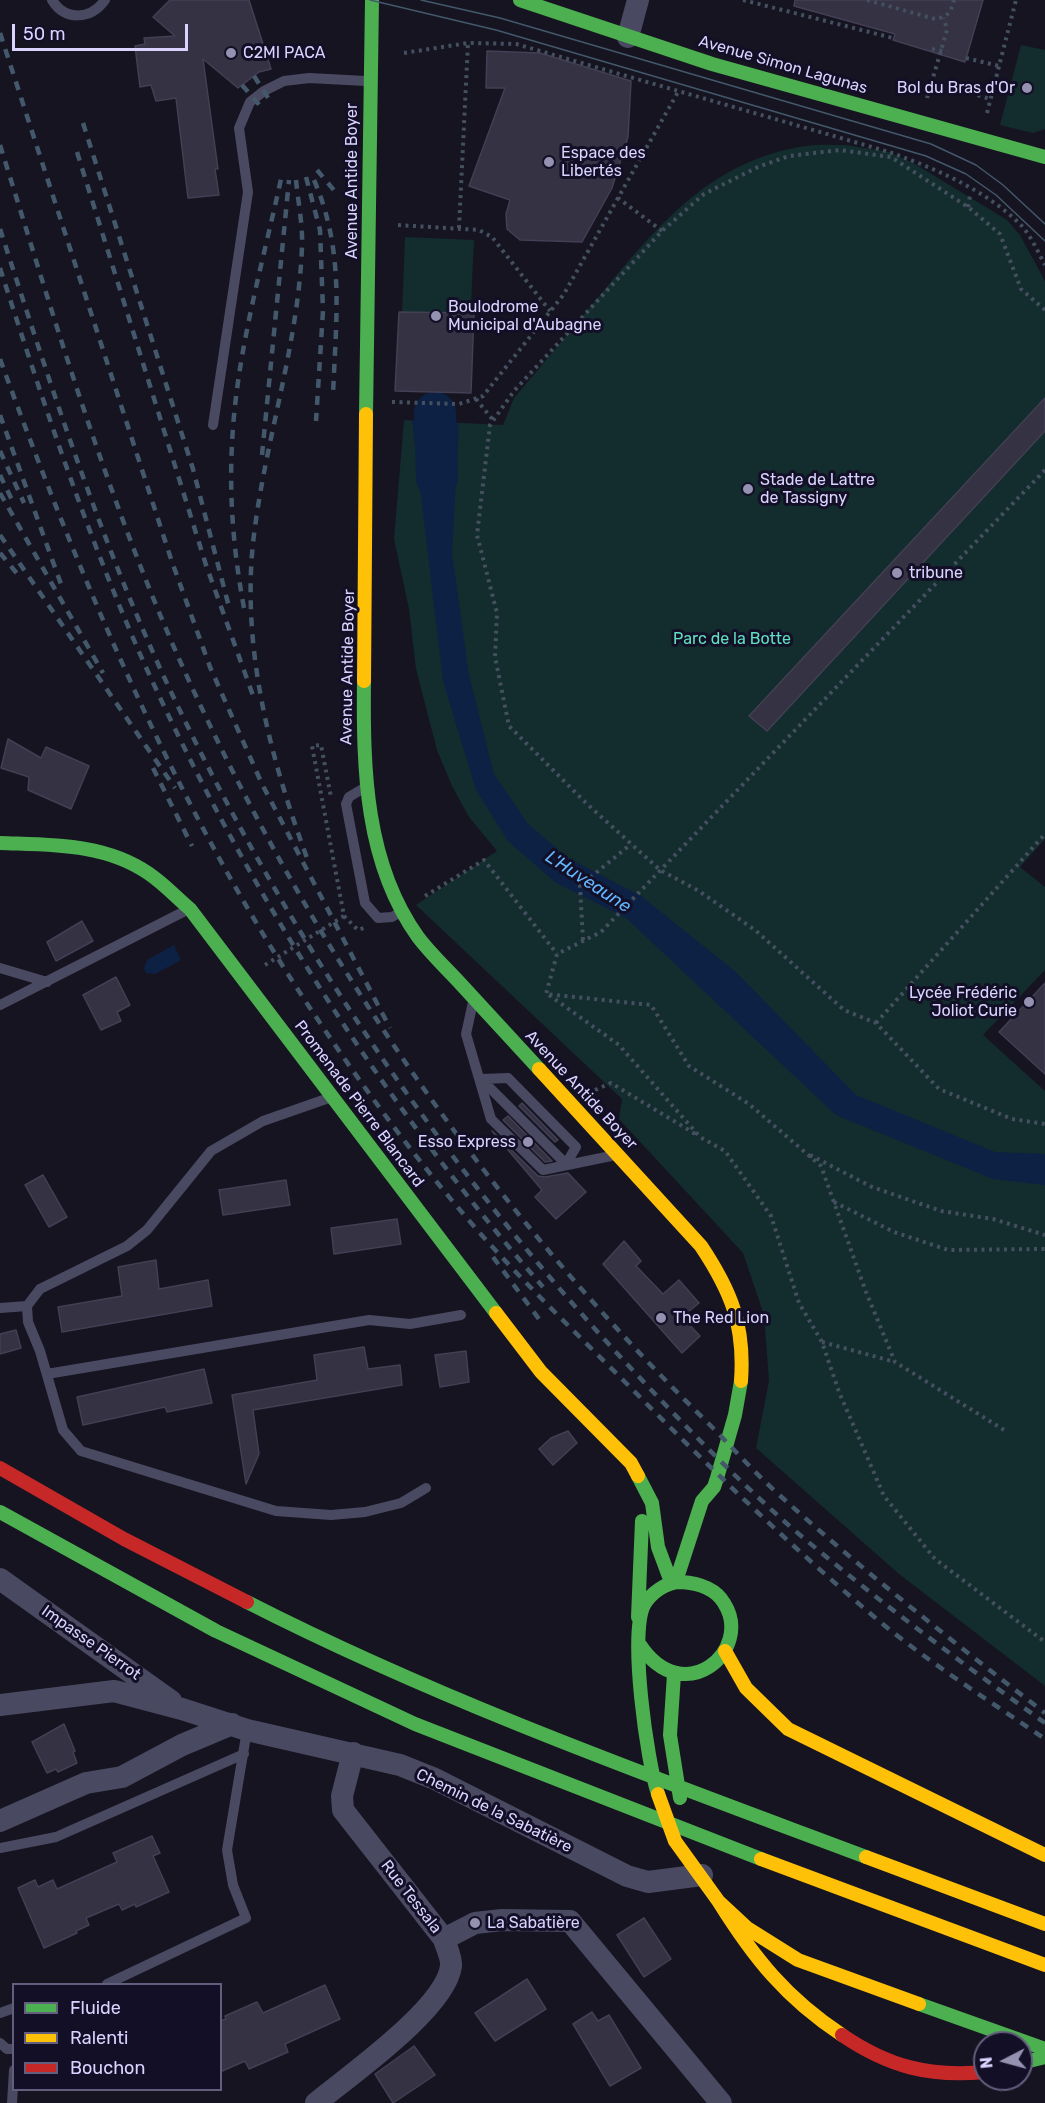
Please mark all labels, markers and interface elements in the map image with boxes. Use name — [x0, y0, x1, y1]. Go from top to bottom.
scale bar — [15, 12, 190, 50]
text: 50 m — [23, 23, 66, 45]
street label: Avenue Simon Lagunas — [696, 32, 870, 98]
place label: C2MI PACA — [243, 43, 325, 63]
marker: C2MI PACA — [224, 46, 238, 60]
place label: Bol du Bras d'Or — [897, 78, 1015, 98]
marker: Bol du Bras d'Or — [1020, 81, 1034, 95]
street label: Avenue Antide Boyer — [342, 103, 362, 259]
place label: Espace des Libertés — [561, 143, 646, 181]
marker: Espace des Libertés — [542, 155, 556, 169]
place label: Boulodrome Municipal d'Aubagne — [448, 297, 602, 335]
marker: Boulodrome Municipal d'Aubagne — [429, 309, 443, 323]
place label: Stade de Lattre de Tassigny — [760, 470, 875, 508]
marker: Stade de Lattre de Tassigny — [741, 482, 755, 496]
place label: tribune — [909, 563, 963, 583]
marker: tribune — [890, 566, 904, 580]
street label: Avenue Antide Boyer — [337, 589, 359, 745]
park label: Parc de la Botte — [673, 629, 791, 649]
water label: L'Huveaune — [541, 846, 635, 918]
place label: Lycée Frédéric Joliot Curie — [909, 983, 1017, 1021]
marker: Lycée Frédéric Joliot Curie — [1022, 995, 1036, 1009]
street label: Promenade Pierre Blancard — [290, 1017, 428, 1191]
street label: Avenue Antide Boyer — [521, 1026, 641, 1154]
place label: Esso Express — [418, 1132, 516, 1152]
marker: Esso Express — [521, 1135, 535, 1149]
place label: The Red Lion — [673, 1308, 769, 1328]
marker: The Red Lion — [654, 1311, 668, 1325]
street label: Impasse Pierrot — [38, 1602, 144, 1684]
street label: Chemin de la Sabatière — [413, 1765, 575, 1857]
street label: Rue Tessala — [376, 1857, 446, 1937]
place label: La Sabatière — [487, 1913, 580, 1933]
marker: La Sabatière — [468, 1916, 482, 1930]
legend — [12, 1983, 222, 2091]
text: Fluide — [70, 1997, 121, 2019]
text: Ralenti — [70, 2027, 128, 2049]
north arrow — [973, 2031, 1033, 2091]
text: N — [977, 2056, 997, 2069]
text: Bouchon — [70, 2057, 145, 2079]

